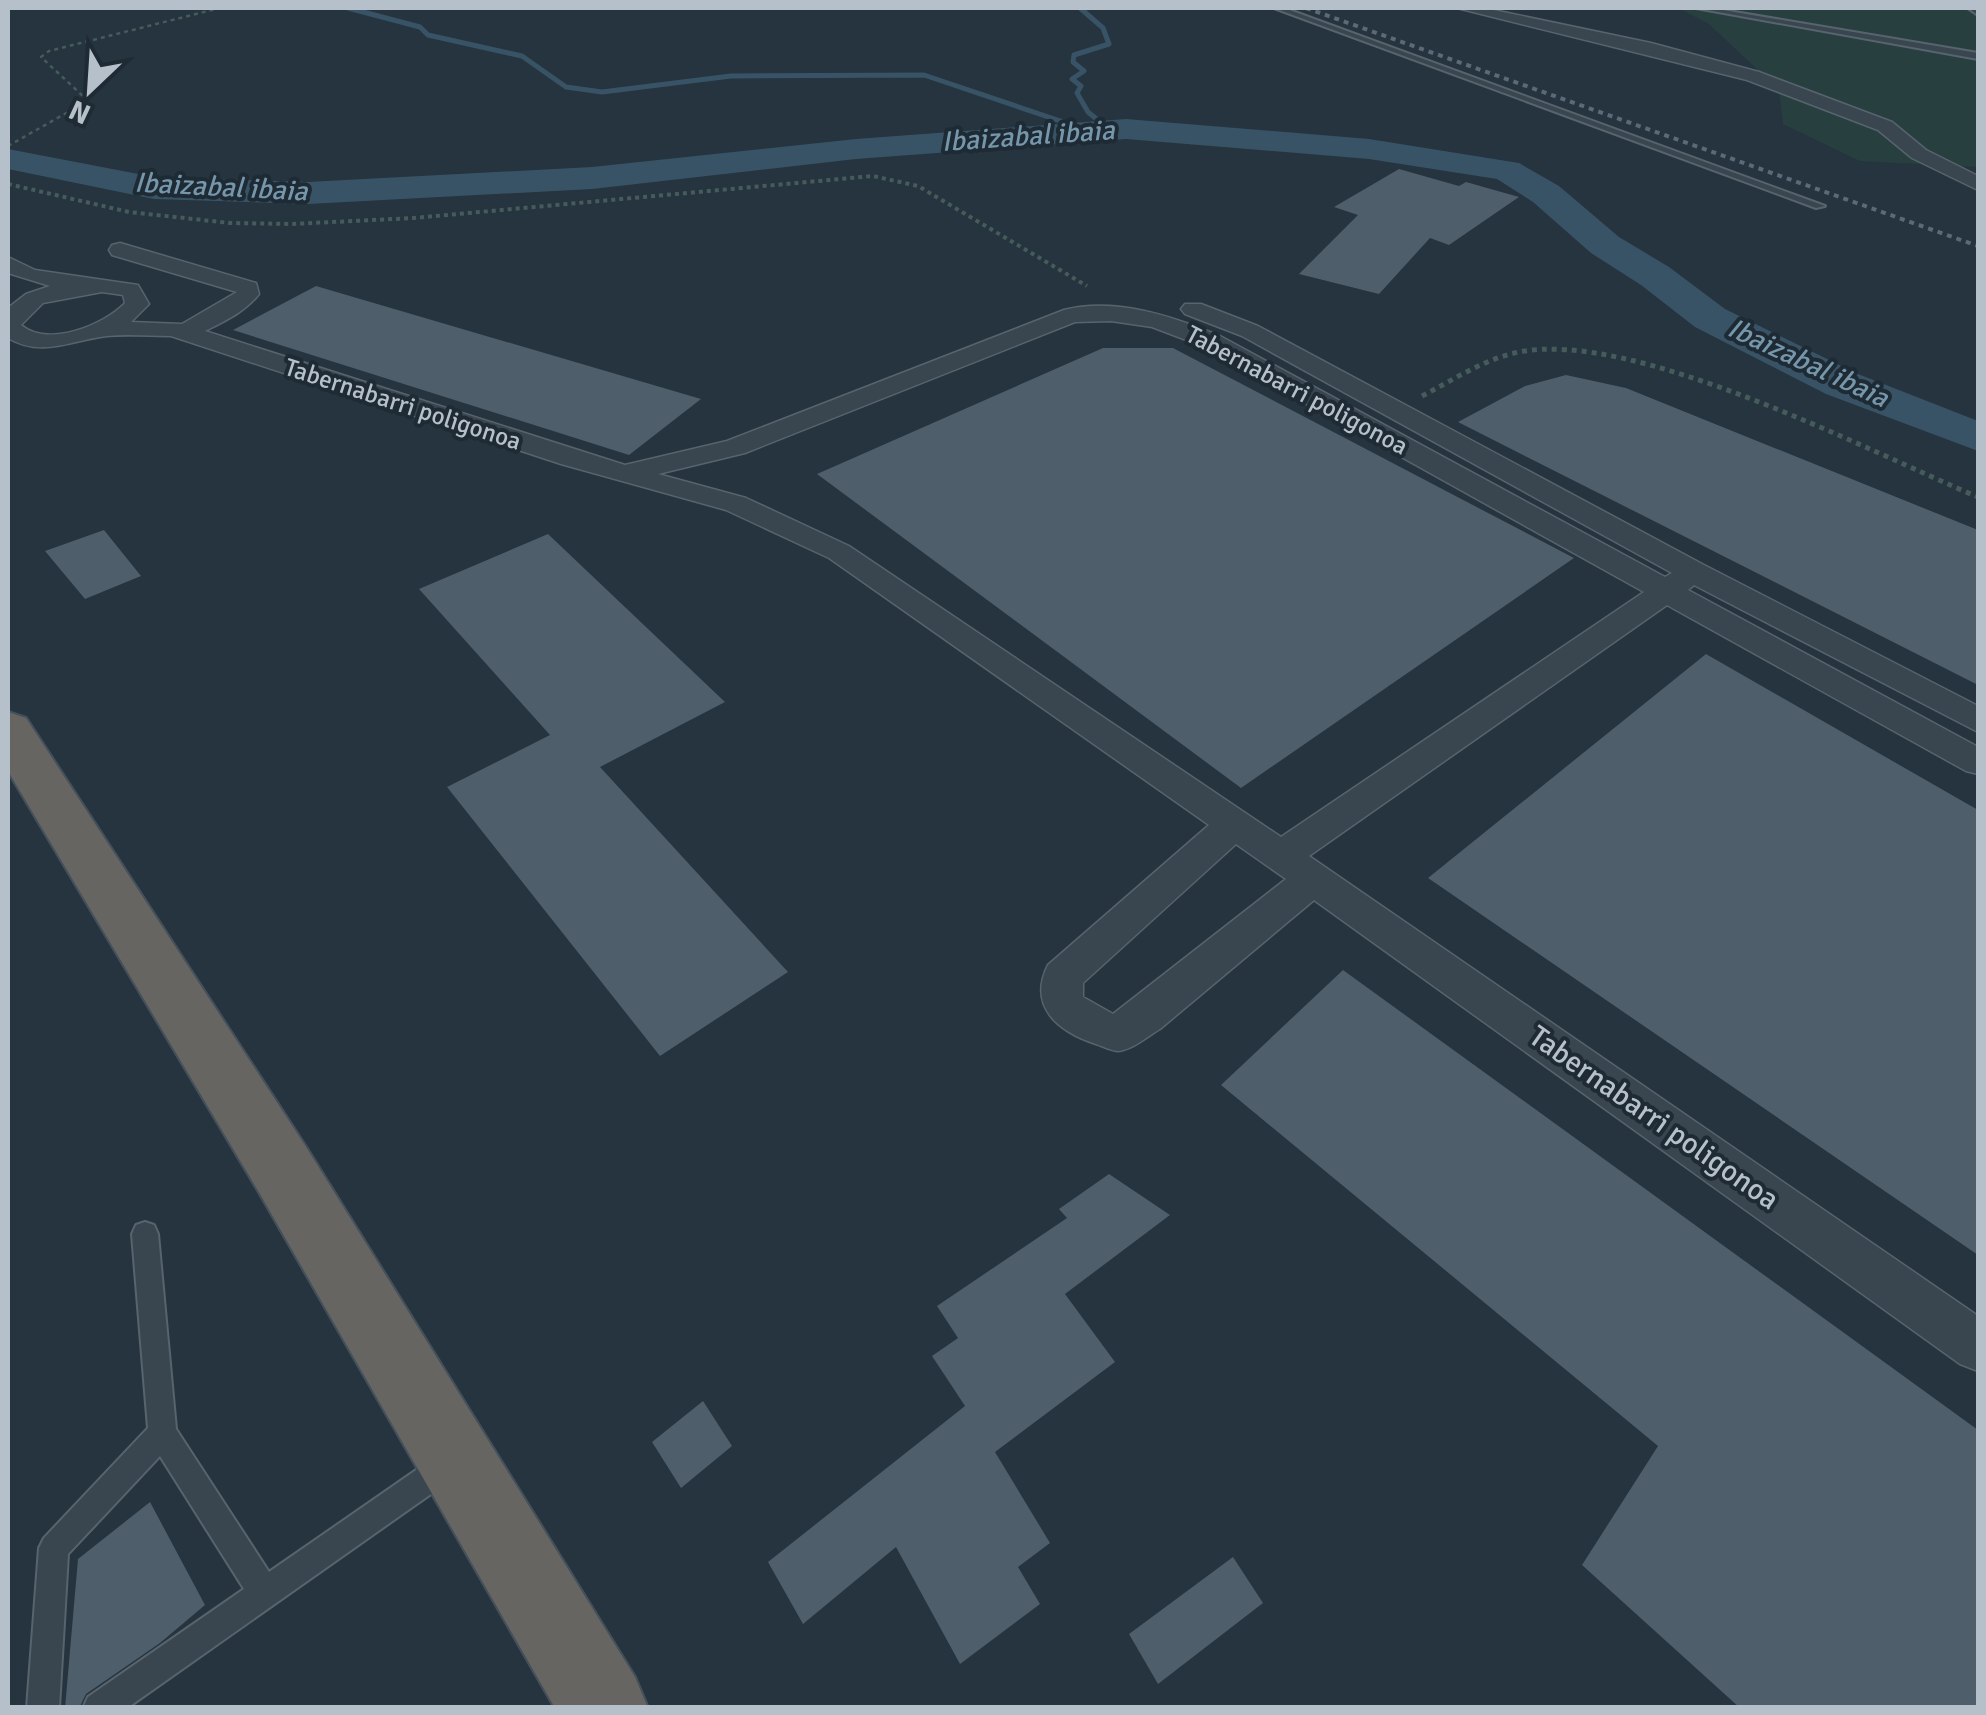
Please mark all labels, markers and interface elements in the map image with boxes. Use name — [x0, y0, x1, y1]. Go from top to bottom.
north arrow — [40, 40, 140, 140]
text: N — [64, 92, 96, 131]
water label: Ibaizabal ibaia — [940, 113, 1116, 159]
water label: Ibaizabal ibaia — [134, 165, 309, 209]
water label: Ibaizabal ibaia — [1722, 311, 1894, 415]
street label: Tabernabarri poligonoa — [1181, 318, 1413, 462]
street label: Tabernabarri poligonoa — [281, 351, 525, 457]
street label: Tabernabarri poligonoa — [1522, 1018, 1786, 1218]

